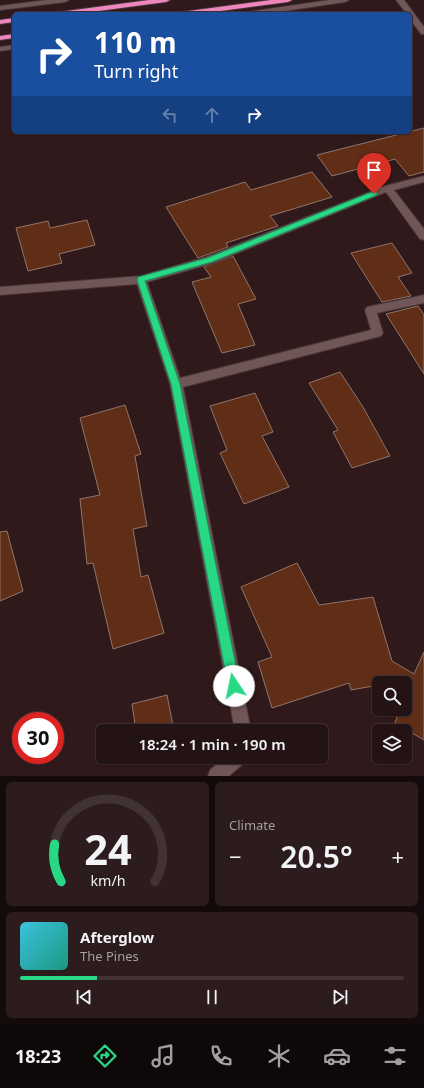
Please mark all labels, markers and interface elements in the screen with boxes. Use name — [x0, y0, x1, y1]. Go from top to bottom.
text: 110 m — [94, 23, 177, 61]
icon: right — [28, 28, 80, 80]
text: Turn right — [94, 59, 178, 83]
icon: left — [159, 104, 181, 126]
icon: ahead — [201, 104, 223, 126]
icon: right — [243, 104, 265, 126]
pin — [357, 153, 391, 194]
icon: arrive — [363, 159, 385, 181]
position arrow — [213, 665, 255, 707]
map controls — [372, 676, 412, 764]
button: search — [372, 676, 412, 716]
speed limit sign: 30 — [12, 712, 64, 764]
button: layers — [372, 724, 412, 764]
text: 18:24 · 1 min · 190 m — [138, 734, 286, 754]
text: Climate — [229, 816, 275, 834]
text: 24 — [84, 821, 131, 877]
text: 20.5° — [280, 836, 353, 877]
text: − — [229, 841, 242, 871]
text: + — [391, 841, 404, 871]
text: km/h — [90, 871, 125, 890]
text: Afterglow — [80, 927, 154, 947]
text: The Pines — [80, 947, 139, 965]
icon: previous — [73, 986, 95, 1008]
icon: pause — [201, 986, 223, 1008]
icon: next — [329, 986, 351, 1008]
icon: directions — [91, 1042, 119, 1070]
icon: music — [149, 1042, 177, 1070]
icon: phone — [207, 1042, 235, 1070]
icon: climate — [265, 1042, 293, 1070]
icon: car — [323, 1042, 351, 1070]
icon: filters — [381, 1042, 409, 1070]
text: 18:23 — [15, 1044, 61, 1068]

